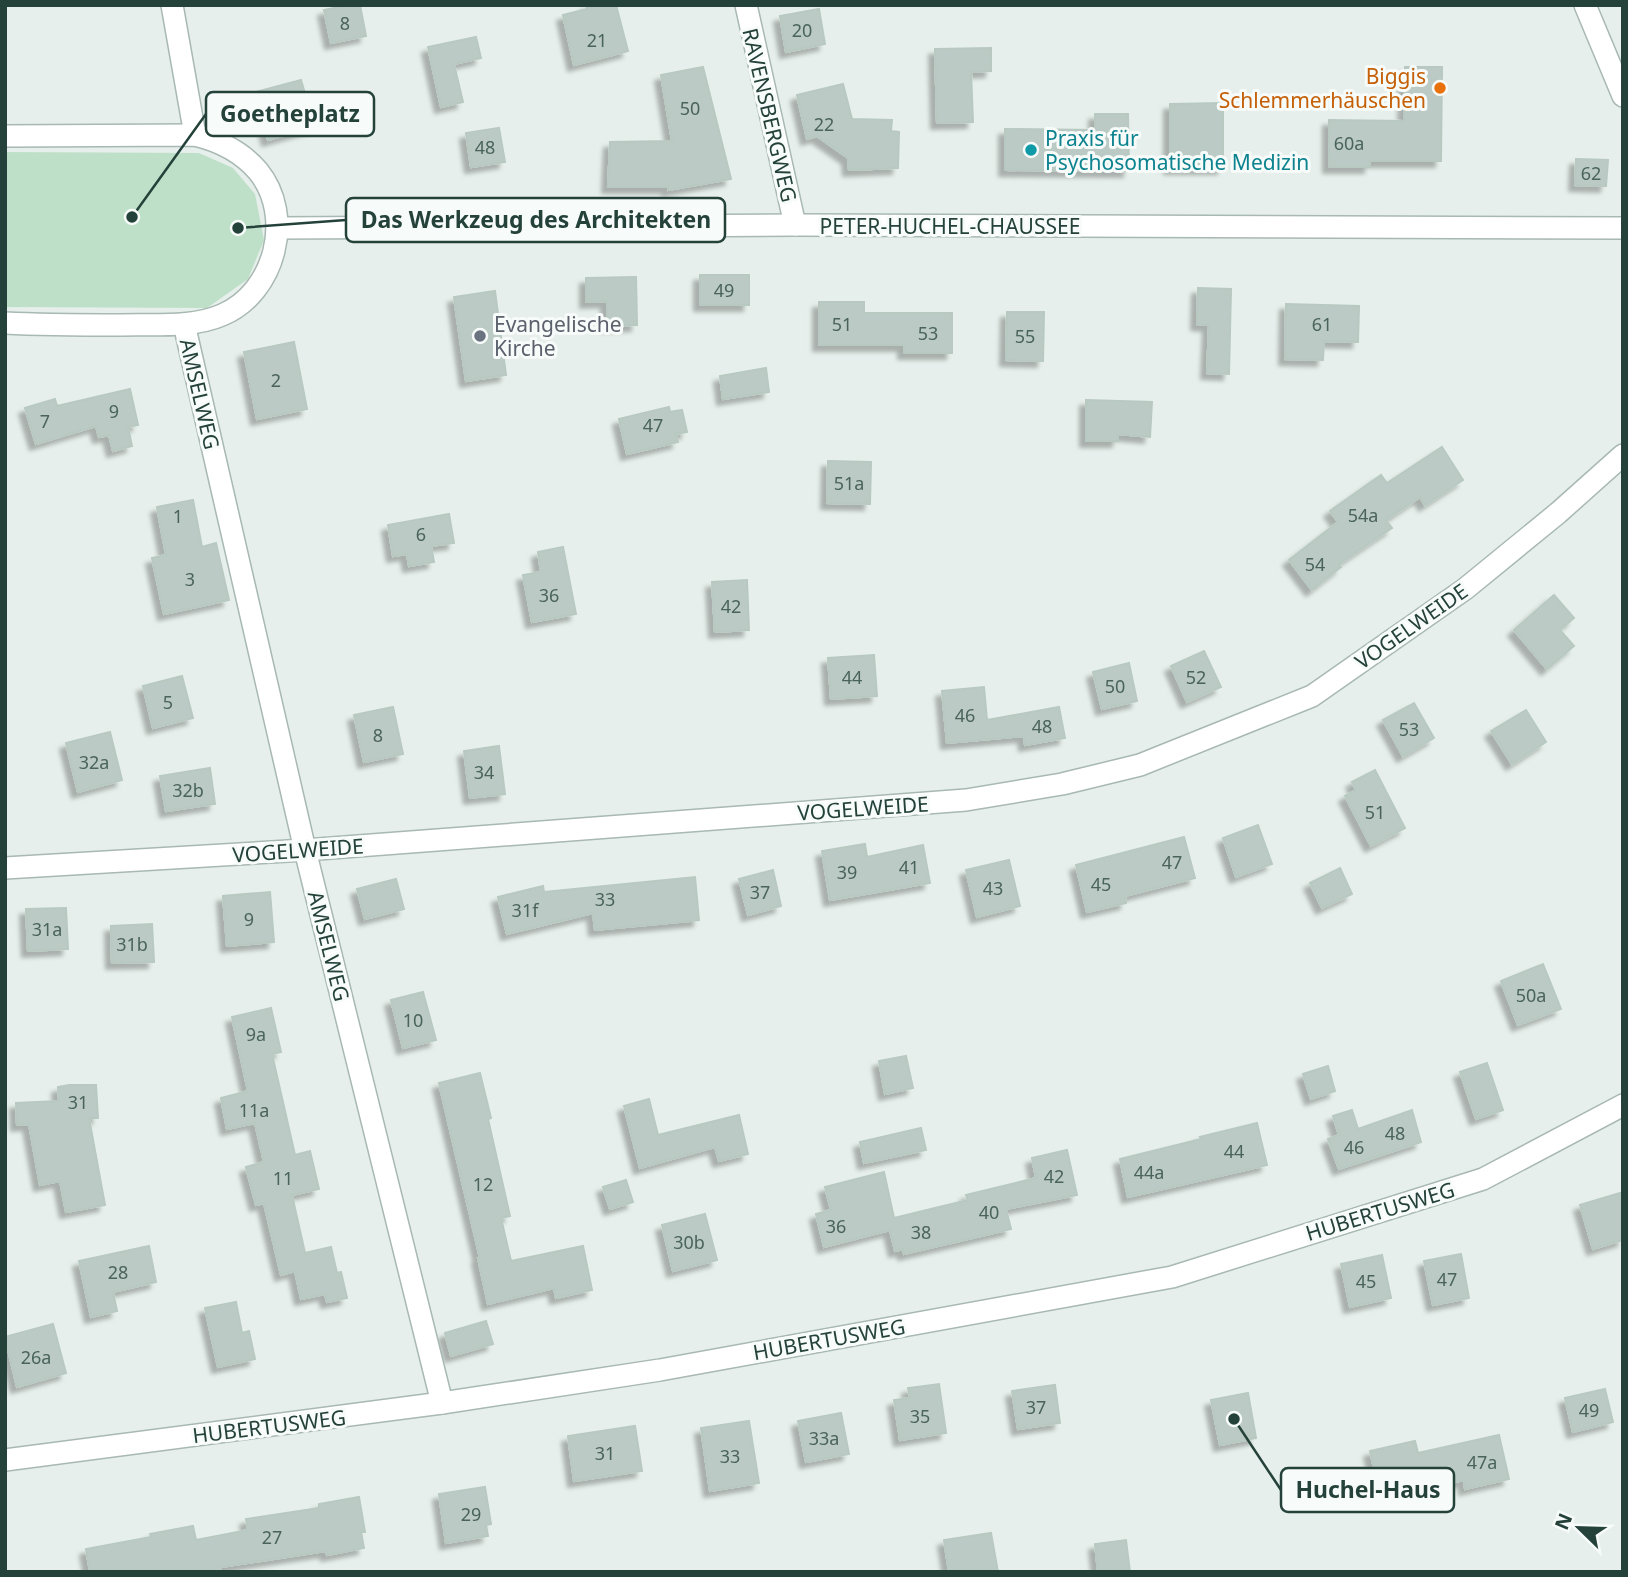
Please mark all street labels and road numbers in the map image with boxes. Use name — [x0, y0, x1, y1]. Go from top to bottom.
street label: RAVENSBERGWEG — [736, 25, 804, 205]
street label: PETER-HUCHEL-CHAUSSEE — [820, 212, 1080, 240]
street label: AMSELWEG — [174, 336, 226, 452]
street label: VOGELWEIDE — [1349, 577, 1473, 675]
street label: VOGELWEIDE — [796, 789, 930, 827]
street label: VOGELWEIDE — [231, 831, 365, 869]
street label: AMSELWEG — [302, 888, 356, 1004]
street label: HUBERTUSWEG — [1302, 1175, 1458, 1247]
street label: HUBERTUSWEG — [751, 1312, 907, 1366]
street label: HUBERTUSWEG — [191, 1403, 347, 1449]

